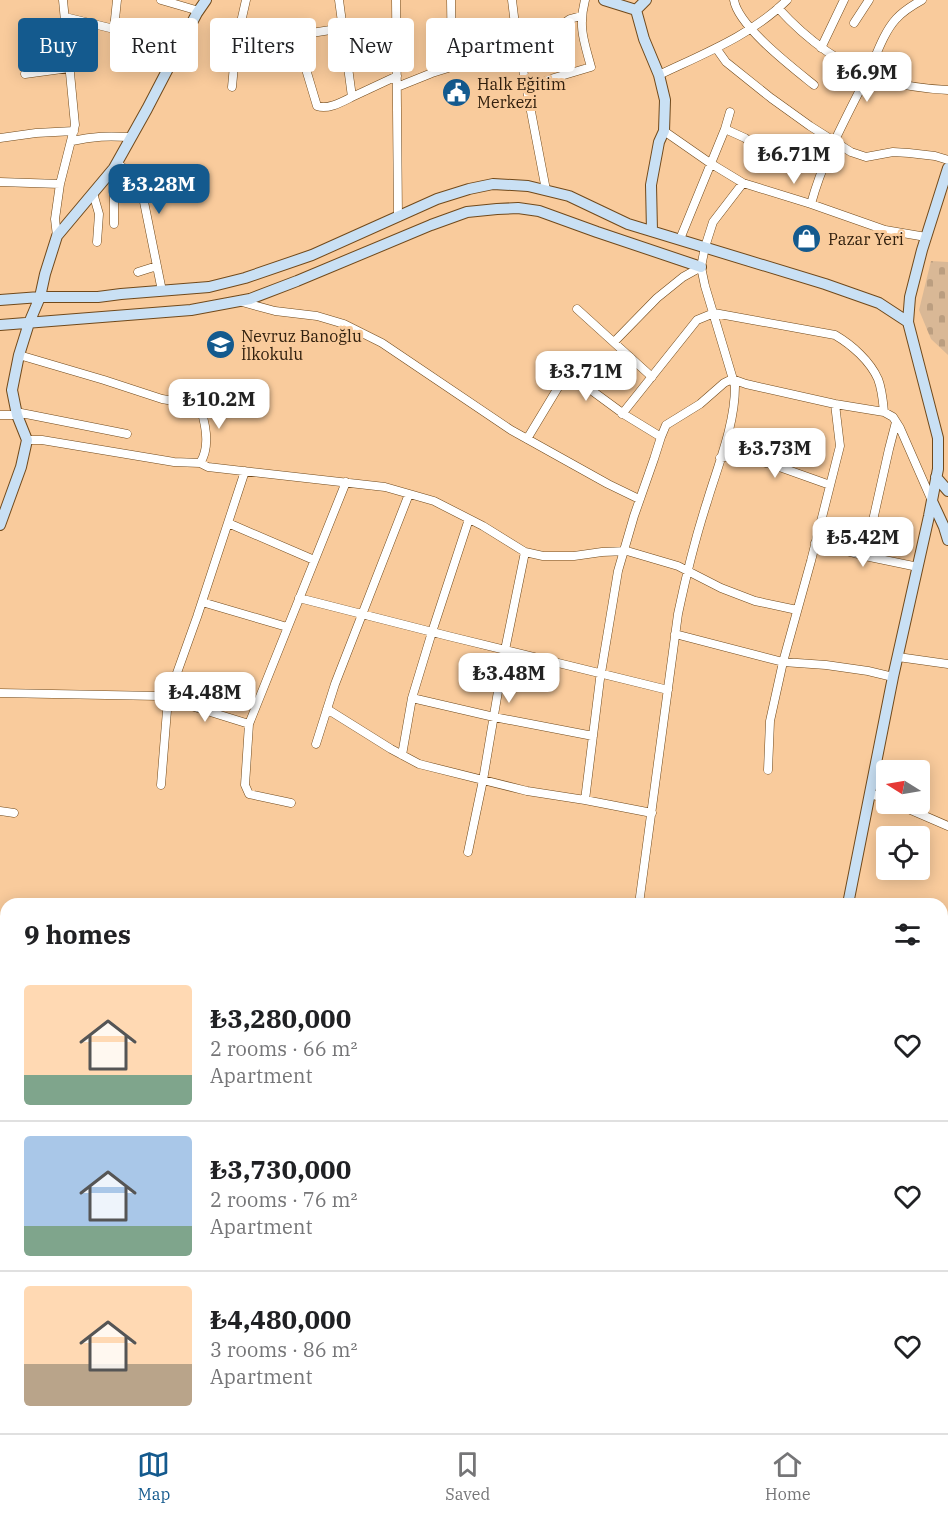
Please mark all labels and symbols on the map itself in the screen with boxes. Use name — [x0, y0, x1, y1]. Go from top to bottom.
pin: ₺6.9M — [825, 52, 909, 103]
place label: Halk Eğitim Merkezi — [477, 74, 566, 112]
public building icon: Halk Eğitim Merkezi — [440, 77, 472, 109]
pin: ₺6.71M — [745, 134, 843, 185]
pin: ₺3.28M — [110, 164, 208, 215]
shop icon: Pazar Yeri — [791, 223, 823, 255]
place label: Pazar Yeri — [828, 229, 904, 249]
place label: Nevruz Banoğlu İlkokulu — [241, 326, 362, 364]
school or university icon: Nevruz Banoğlu İlkokulu — [204, 329, 236, 361]
pin: ₺3.71M — [537, 351, 635, 402]
pin: ₺10.2M — [170, 379, 268, 430]
pin: ₺3.73M — [726, 428, 824, 479]
pin: ₺5.42M — [814, 517, 912, 568]
pin: ₺3.48M — [460, 653, 558, 704]
pin: ₺4.48M — [156, 672, 254, 723]
north arrow — [876, 760, 930, 814]

